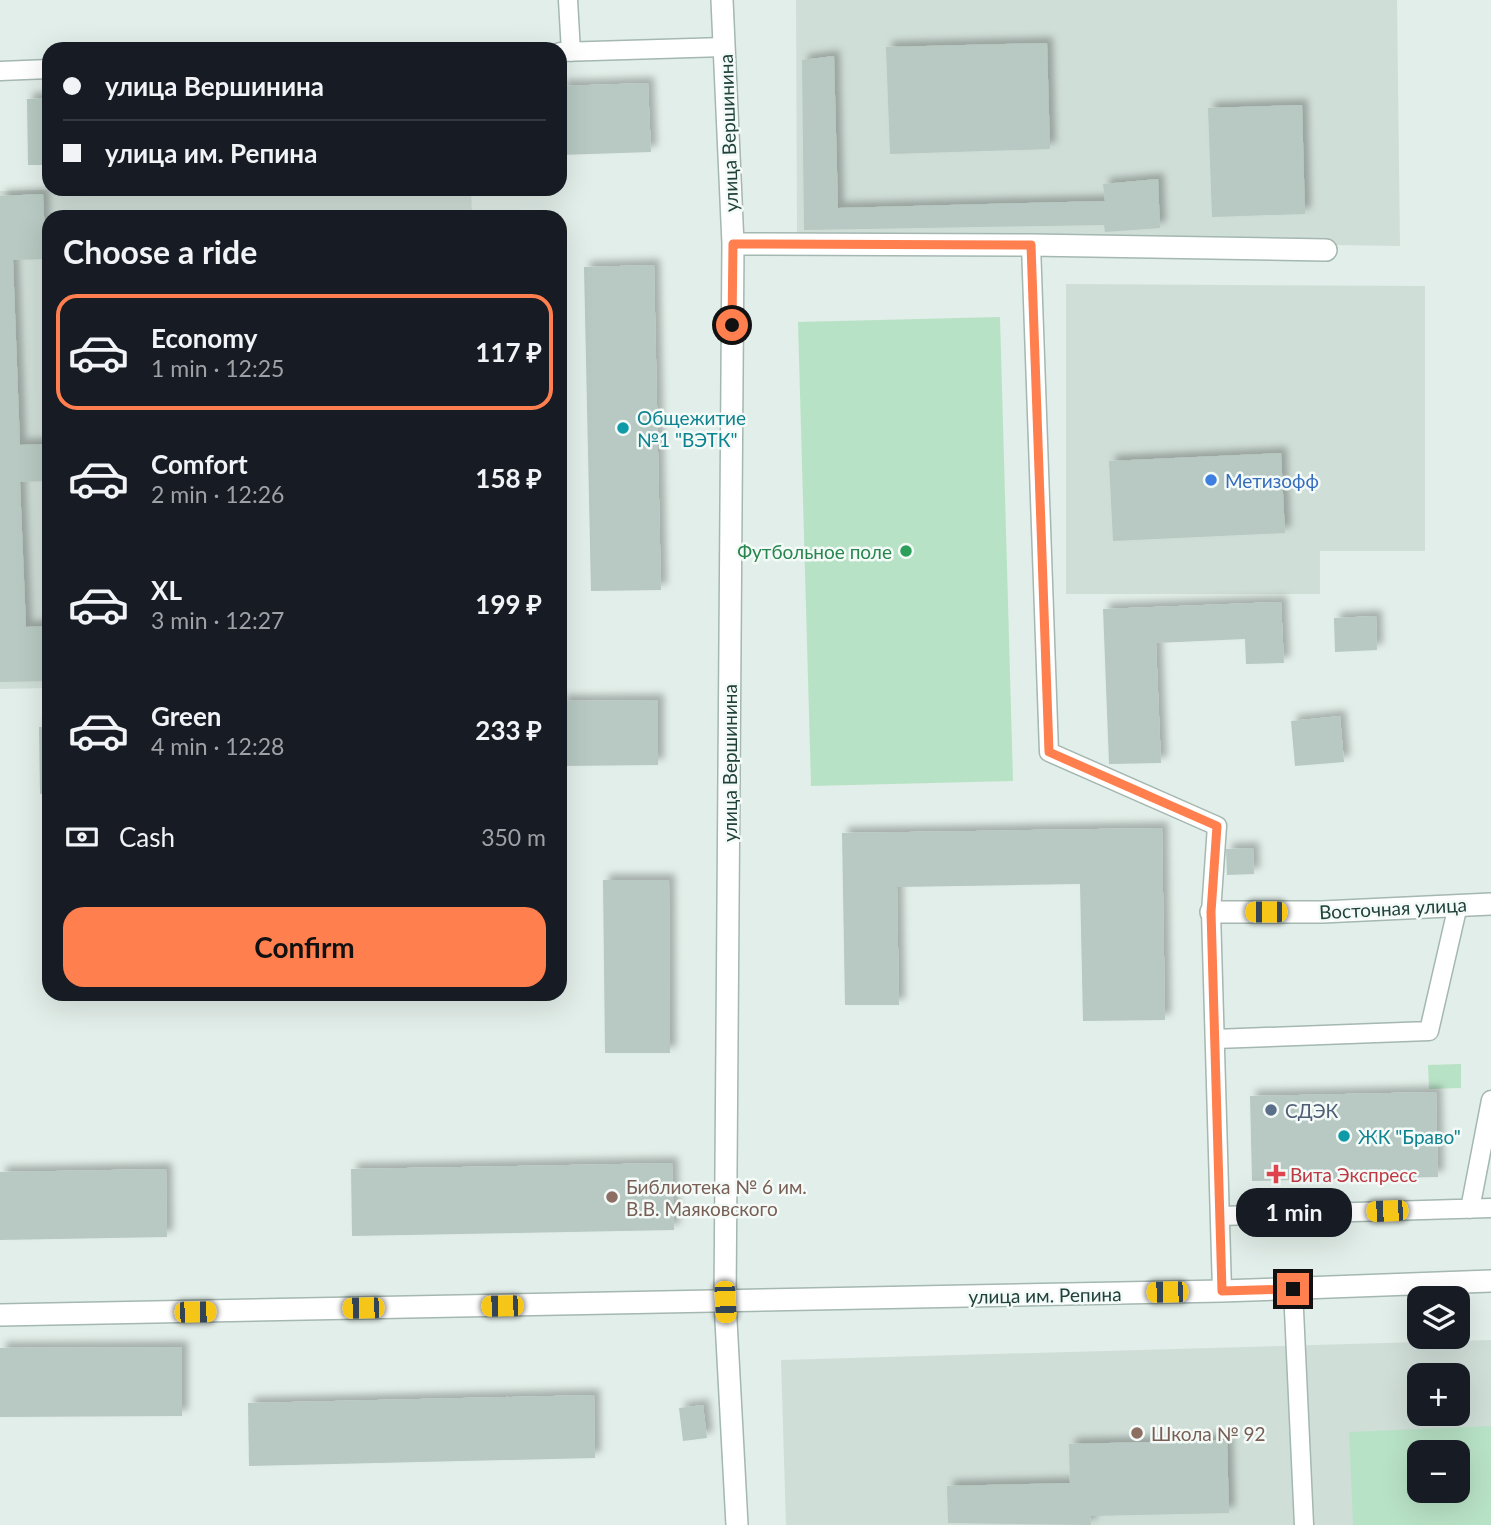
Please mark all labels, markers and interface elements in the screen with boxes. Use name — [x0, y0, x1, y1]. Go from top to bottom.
street label: улица Вершинина — [714, 54, 742, 212]
text: улица Вершинина — [105, 70, 324, 102]
text: улица им. Репина — [105, 137, 317, 169]
text: Choose a ride — [63, 232, 257, 271]
route start — [716, 309, 748, 341]
icon: car — [67, 321, 130, 384]
text: Economy — [151, 322, 257, 354]
text: 117 ₽ — [475, 336, 542, 368]
text: 1 min · 12:25 — [151, 354, 284, 382]
place label: Общежитие №1 "ВЭТК" — [637, 406, 746, 451]
marker: Общежитие №1 "ВЭТК" — [615, 420, 631, 436]
icon: car — [67, 447, 130, 510]
text: Comfort — [151, 448, 248, 480]
text: 158 ₽ — [475, 462, 542, 494]
place label: Метизофф — [1225, 469, 1319, 492]
marker: Метизофф — [1203, 472, 1219, 488]
text: 2 min · 12:26 — [151, 480, 284, 508]
place label: Футбольное поле — [737, 540, 892, 563]
marker: Футбольное поле — [898, 543, 914, 559]
icon: car — [67, 573, 130, 636]
text: XL — [151, 574, 182, 606]
text: 199 ₽ — [475, 588, 542, 620]
text: 3 min · 12:27 — [151, 606, 284, 634]
street label: улица Вершинина — [718, 684, 741, 842]
icon: car — [67, 699, 130, 762]
text: Green — [151, 700, 221, 732]
text: 233 ₽ — [475, 714, 542, 746]
text: 4 min · 12:28 — [151, 732, 284, 760]
icon: cash — [63, 818, 101, 856]
text: Cash — [119, 821, 175, 853]
text: 350 m — [481, 823, 546, 851]
street label: Восточная улица — [1318, 893, 1468, 923]
car — [1246, 902, 1288, 923]
button: Confirm — [63, 907, 546, 987]
place label: СДЭК — [1285, 1099, 1338, 1122]
marker: СДЭК — [1263, 1102, 1279, 1118]
place label: ЖК "Браво" — [1358, 1125, 1461, 1148]
marker: ЖК "Браво" — [1336, 1128, 1352, 1144]
place label: Вита Экспресс — [1290, 1163, 1417, 1186]
marker: Вита Экспресс — [1268, 1166, 1284, 1182]
place label: Библиотека № 6 им. В.В. Маяковского — [626, 1175, 807, 1220]
callout: 1 min — [1235, 1188, 1351, 1236]
marker: Библиотека № 6 им. В.В. Маяковского — [604, 1189, 620, 1205]
text: 1 min — [1265, 1198, 1323, 1226]
car — [1366, 1200, 1409, 1222]
route end — [1277, 1273, 1309, 1305]
car — [714, 1280, 737, 1324]
car — [1146, 1281, 1189, 1303]
street label: улица им. Репина — [968, 1282, 1122, 1308]
map controls — [1407, 1286, 1470, 1503]
button: layers — [1407, 1286, 1470, 1349]
car — [481, 1295, 524, 1317]
car — [342, 1297, 385, 1319]
car — [174, 1301, 217, 1323]
button: + — [1407, 1363, 1470, 1426]
place label: Школа № 92 — [1151, 1422, 1266, 1445]
marker: Школа № 92 — [1129, 1425, 1145, 1441]
button: − — [1407, 1440, 1470, 1503]

